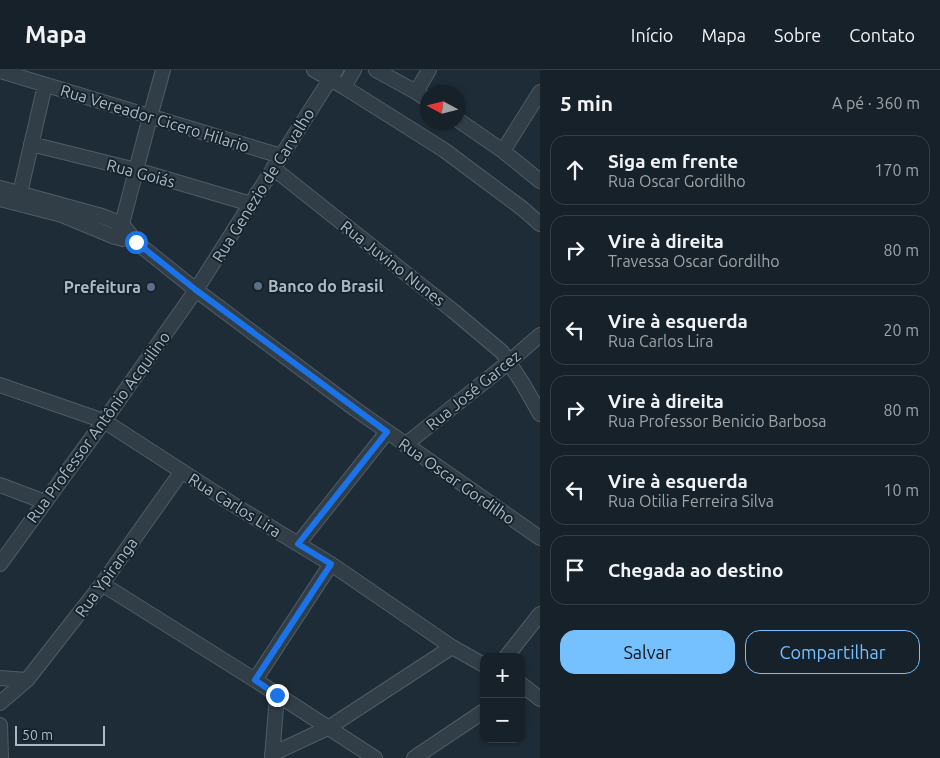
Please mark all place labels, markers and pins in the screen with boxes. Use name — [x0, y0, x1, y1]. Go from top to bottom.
place label: Banco do Brasil — [268, 277, 383, 295]
place label: Prefeitura — [64, 278, 141, 296]
marker: Banco do Brasil — [252, 280, 264, 292]
marker: Prefeitura — [145, 281, 157, 293]

